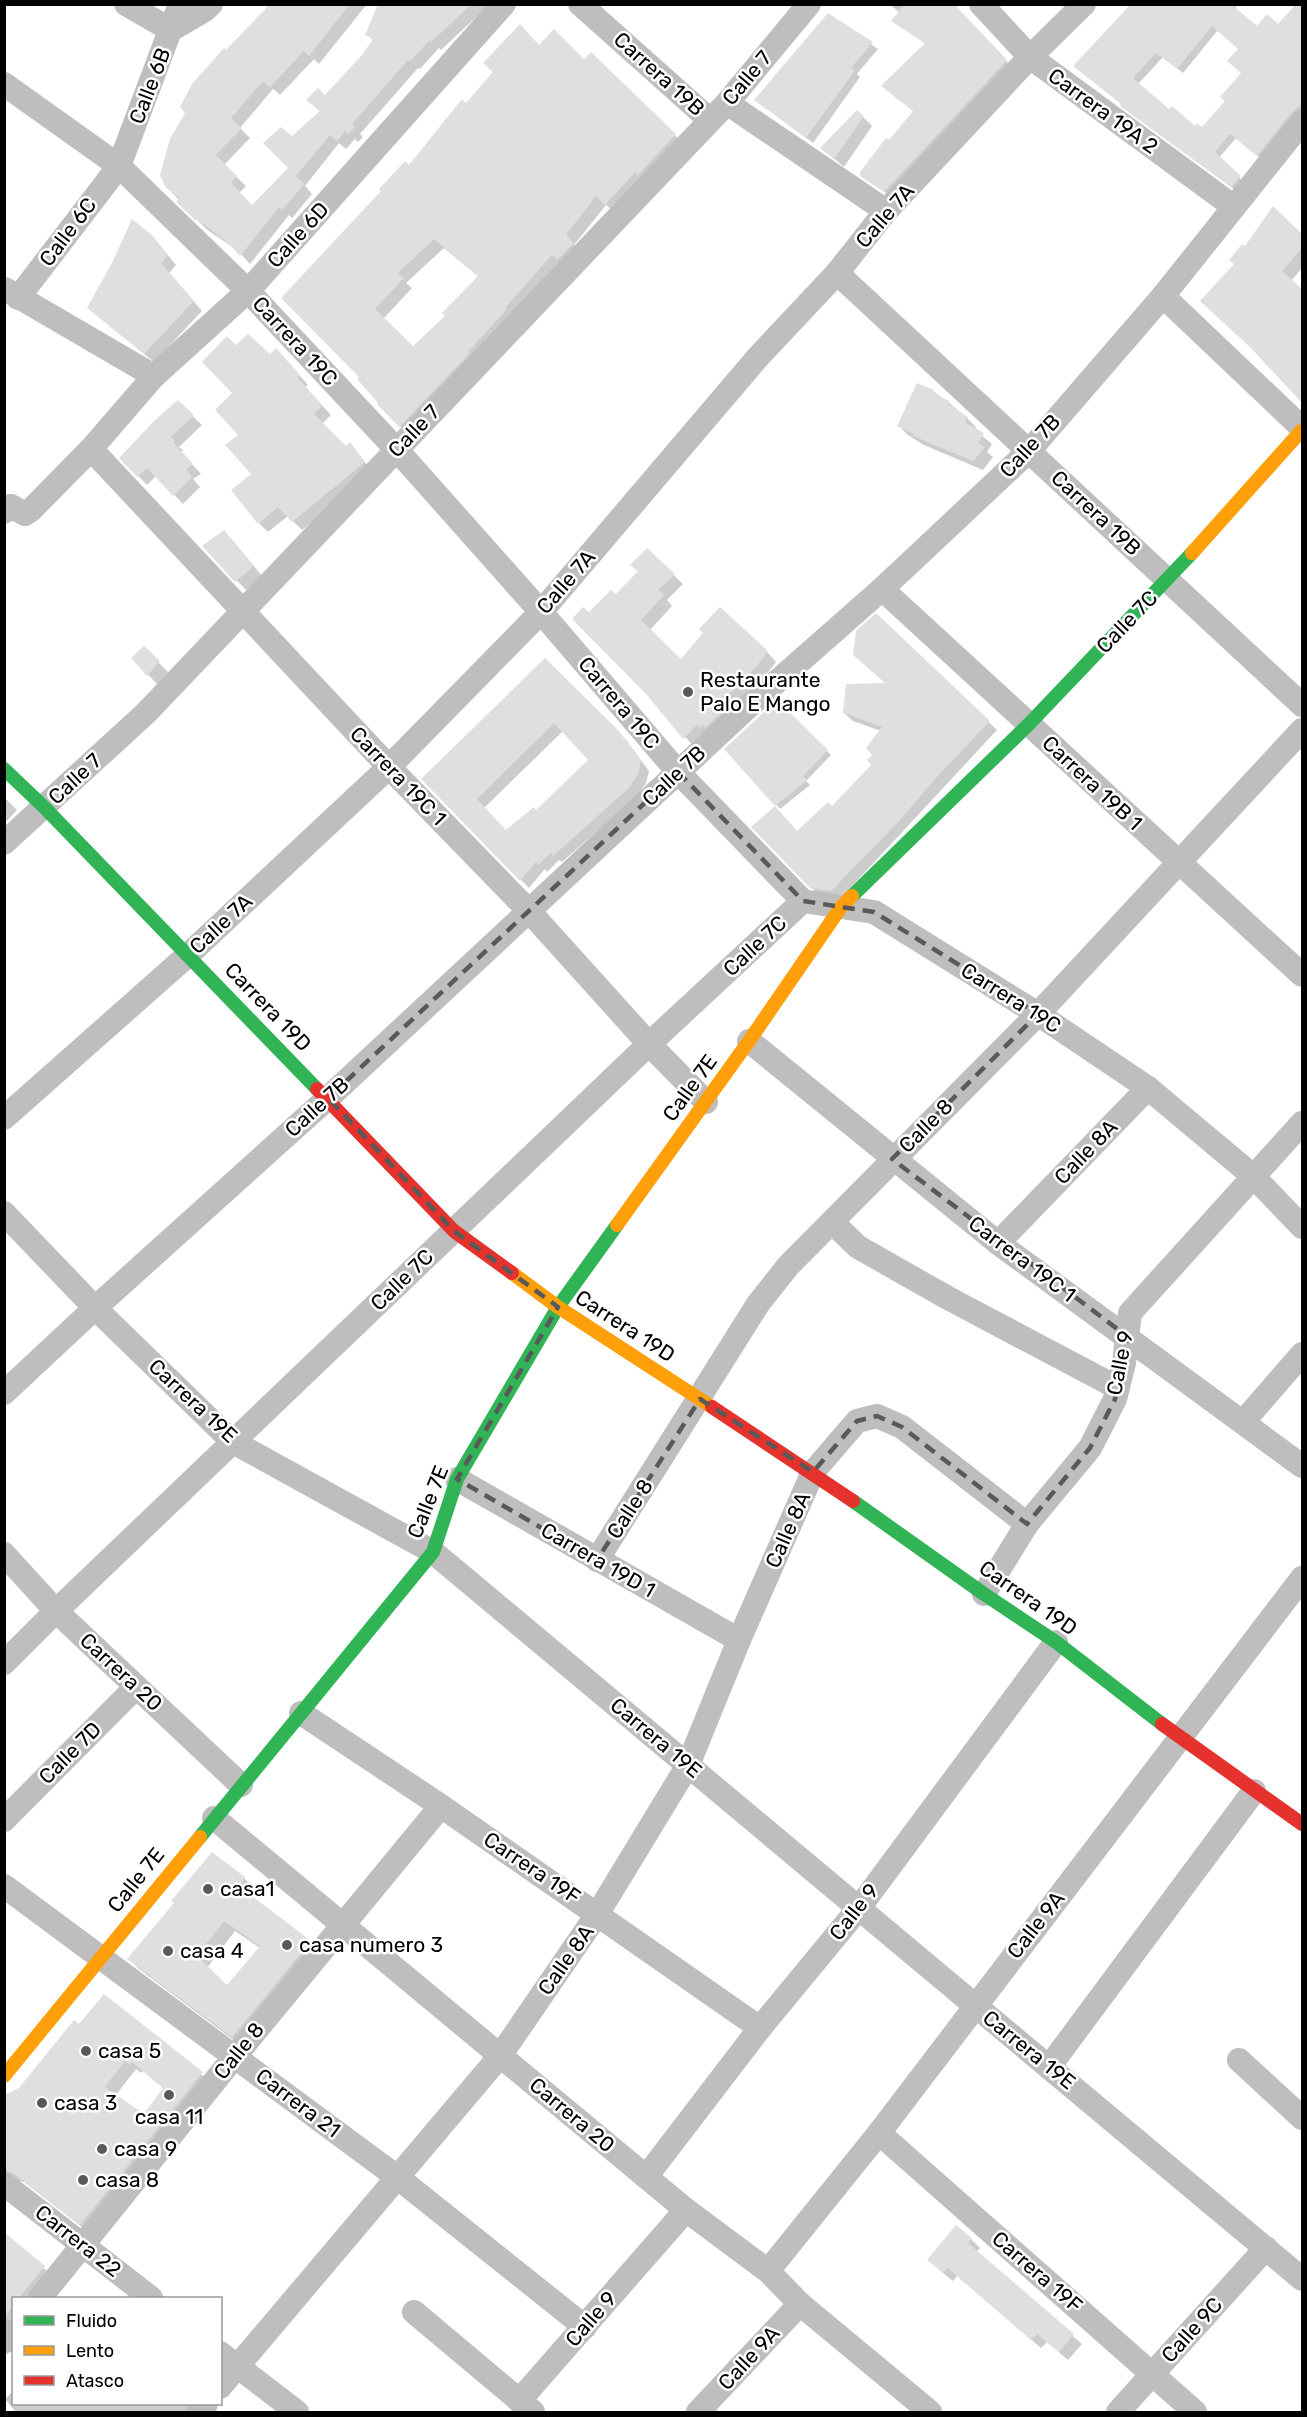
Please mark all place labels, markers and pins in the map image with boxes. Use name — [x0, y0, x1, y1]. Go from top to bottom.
place label: Restaurante Palo E Mango — [700, 667, 831, 716]
marker: Restaurante Palo E Mango — [681, 685, 695, 699]
place label: casa1 — [220, 1876, 274, 1901]
marker: casa1 — [201, 1882, 215, 1896]
place label: casa numero 3 — [299, 1932, 443, 1957]
place label: casa 4 — [180, 1938, 244, 1963]
marker: casa numero 3 — [280, 1938, 294, 1952]
marker: casa 4 — [161, 1944, 175, 1958]
place label: casa 5 — [98, 2038, 161, 2063]
marker: casa 5 — [79, 2044, 93, 2058]
marker: casa 11 — [162, 2088, 176, 2102]
place label: casa 3 — [54, 2090, 117, 2115]
marker: casa 3 — [35, 2096, 49, 2110]
place label: casa 11 — [135, 2104, 203, 2129]
place label: casa 9 — [114, 2136, 177, 2161]
marker: casa 9 — [95, 2142, 109, 2156]
place label: casa 8 — [95, 2167, 159, 2192]
marker: casa 8 — [76, 2173, 90, 2187]

